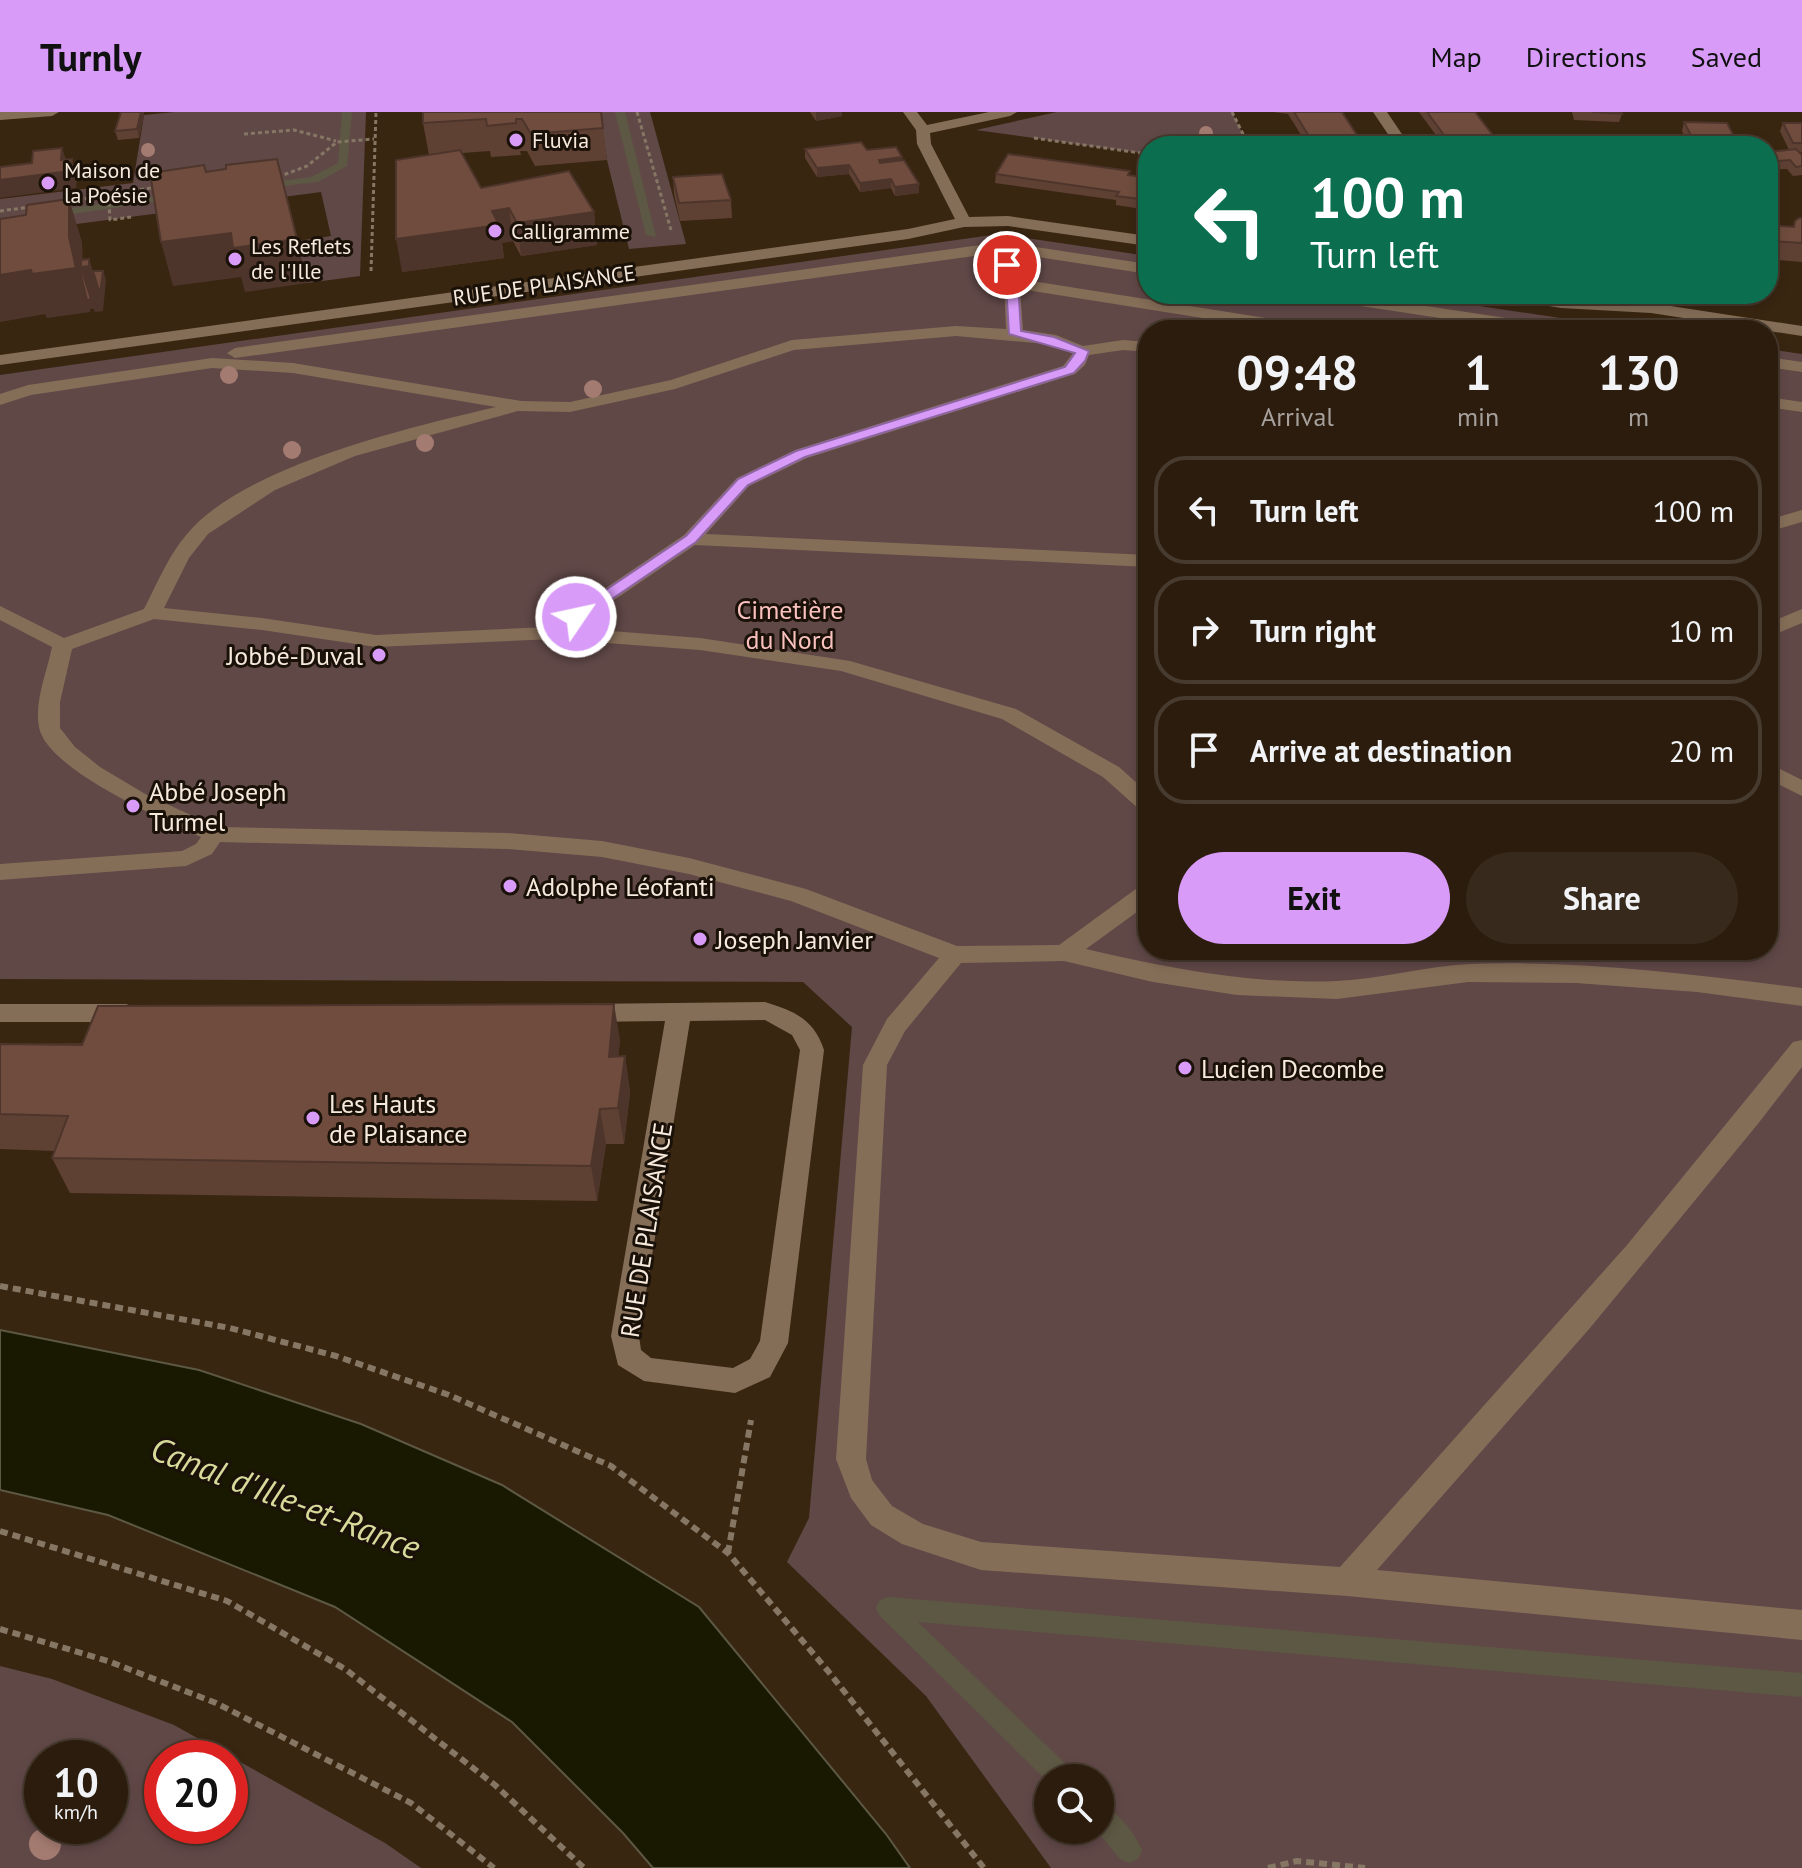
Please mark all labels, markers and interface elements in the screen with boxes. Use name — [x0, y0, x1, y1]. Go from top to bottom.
text: Turnly — [40, 32, 141, 81]
text: Map — [1431, 38, 1482, 75]
text: Directions — [1526, 38, 1647, 75]
text: Saved — [1691, 38, 1762, 75]
place label: Fluvia — [532, 126, 589, 154]
marker: Fluvia — [507, 131, 525, 149]
place label: Maison de la Poésie — [64, 156, 160, 209]
text: 100 m — [1310, 161, 1465, 233]
icon: left — [1178, 168, 1282, 272]
marker: Maison de la Poésie — [39, 174, 57, 192]
place label: Calligramme — [511, 217, 630, 245]
marker: Calligramme — [486, 222, 504, 240]
pin — [973, 231, 1041, 299]
text: Turn left — [1310, 231, 1439, 278]
place label: Les Reflets de l'Ille — [251, 232, 351, 285]
icon: arrive — [985, 243, 1029, 287]
marker: Les Reflets de l'Ille — [226, 250, 244, 268]
street label: RUE DE PLAISANCE — [451, 258, 637, 312]
text: 09:48 — [1237, 341, 1358, 403]
text: 1 — [1464, 341, 1492, 403]
text: 130 — [1598, 341, 1679, 403]
text: Arrival — [1261, 400, 1334, 433]
text: min — [1457, 400, 1499, 433]
text: m — [1628, 400, 1649, 433]
icon: left — [1182, 488, 1226, 532]
text: Turn left — [1250, 491, 1358, 530]
text: 100 m — [1653, 491, 1734, 530]
position arrow — [534, 575, 618, 659]
park label: Cimetière du Nord — [736, 593, 844, 656]
icon: right — [1182, 608, 1226, 652]
text: Turn right — [1250, 611, 1376, 650]
text: 10 m — [1669, 611, 1734, 650]
place label: Jobbé-Duval — [226, 639, 363, 672]
marker: Jobbé-Duval — [370, 646, 388, 664]
icon: arrive — [1182, 728, 1226, 772]
text: Arrive at destination — [1250, 731, 1512, 770]
text: 20 m — [1669, 731, 1734, 770]
place label: Abbé Joseph Turmel — [149, 775, 286, 838]
marker: Abbé Joseph Turmel — [124, 797, 142, 815]
button: Exit — [1178, 852, 1450, 944]
button: Share — [1466, 852, 1738, 944]
place label: Adolphe Léofanti — [526, 870, 715, 903]
marker: Adolphe Léofanti — [501, 877, 519, 895]
place label: Joseph Janvier — [715, 923, 873, 956]
marker: Joseph Janvier — [691, 930, 709, 948]
place label: Lucien Decombe — [1201, 1052, 1384, 1085]
marker: Lucien Decombe — [1176, 1059, 1194, 1077]
place label: Les Hauts de Plaisance — [329, 1087, 468, 1150]
marker: Les Hauts de Plaisance — [304, 1109, 322, 1127]
street label: RUE DE PLAISANCE — [613, 1120, 679, 1340]
water label: Canal d'Ille-et-Rance — [145, 1425, 427, 1569]
speed limit sign: 20 — [144, 1740, 248, 1844]
text: 10 — [53, 1756, 99, 1808]
map controls — [1034, 1764, 1114, 1844]
button: search — [1034, 1764, 1114, 1844]
text: km/h — [54, 1799, 98, 1825]

